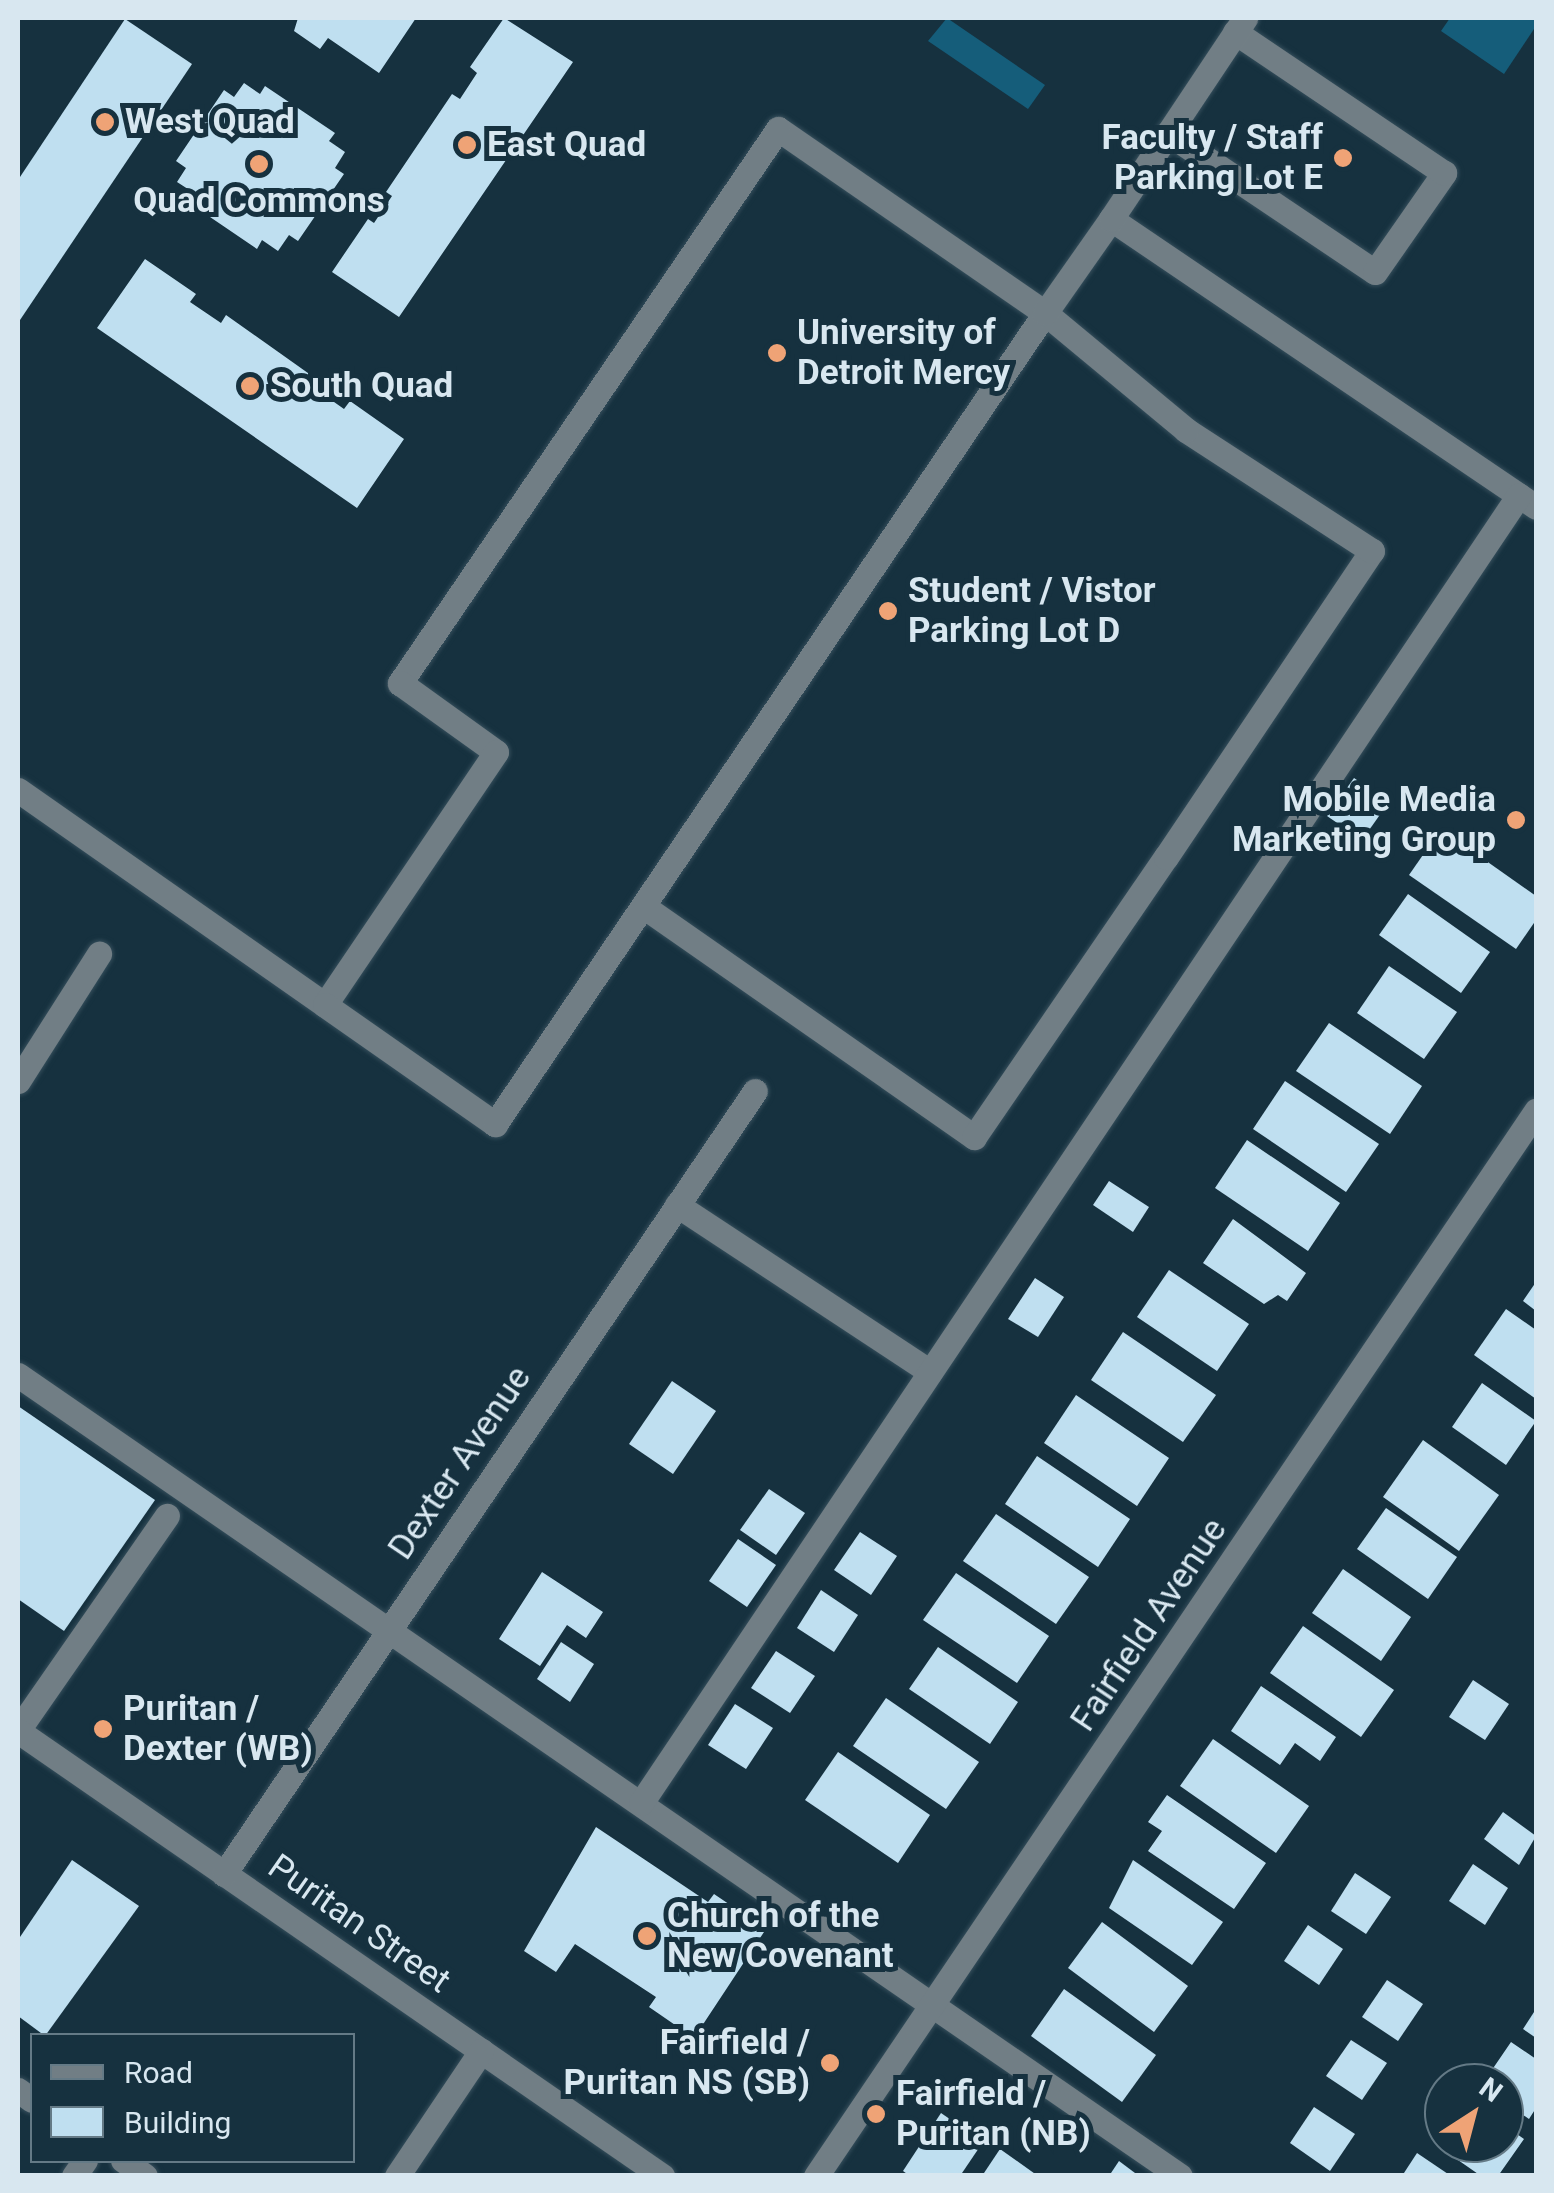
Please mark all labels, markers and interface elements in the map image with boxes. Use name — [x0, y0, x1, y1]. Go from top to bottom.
place label: West Quad — [125, 101, 295, 143]
marker: West Quad — [94, 111, 116, 133]
place label: Faculty / Staff Parking Lot E — [1102, 117, 1323, 199]
place label: East Quad — [487, 124, 646, 166]
marker: East Quad — [456, 134, 478, 156]
marker: Faculty / Staff Parking Lot E — [1332, 147, 1354, 169]
marker: Quad Commons — [248, 153, 270, 175]
place label: Quad Commons — [133, 180, 385, 222]
place label: University of Detroit Mercy — [797, 312, 1010, 394]
marker: University of Detroit Mercy — [766, 342, 788, 364]
place label: South Quad — [270, 365, 453, 407]
marker: South Quad — [239, 375, 261, 397]
place label: Student / Vistor Parking Lot D — [908, 570, 1156, 652]
marker: Student / Vistor Parking Lot D — [877, 600, 899, 622]
place label: Mobile Media Marketing Group — [1232, 779, 1496, 861]
marker: Mobile Media Marketing Group — [1505, 809, 1527, 831]
street label: Dexter Avenue — [380, 1358, 540, 1568]
street label: Fairfield Avenue — [1062, 1511, 1236, 1739]
place label: Puritan / Dexter (WB) — [123, 1688, 313, 1770]
marker: Puritan / Dexter (WB) — [92, 1718, 114, 1740]
street label: Puritan Street — [260, 1846, 458, 2002]
place label: Church of the New Covenant — [667, 1895, 894, 1977]
marker: Church of the New Covenant — [636, 1925, 658, 1947]
place label: Fairfield / Puritan NS (SB) — [564, 2022, 810, 2104]
legend — [30, 2033, 355, 2163]
marker: Fairfield / Puritan NS (SB) — [819, 2052, 841, 2074]
text: Road — [124, 2055, 193, 2090]
north arrow — [1424, 2063, 1524, 2163]
text: N — [1473, 2071, 1508, 2109]
place label: Fairfield / Puritan (NB) — [896, 2073, 1091, 2155]
marker: Fairfield / Puritan (NB) — [865, 2103, 887, 2125]
text: Building — [124, 2105, 231, 2140]

